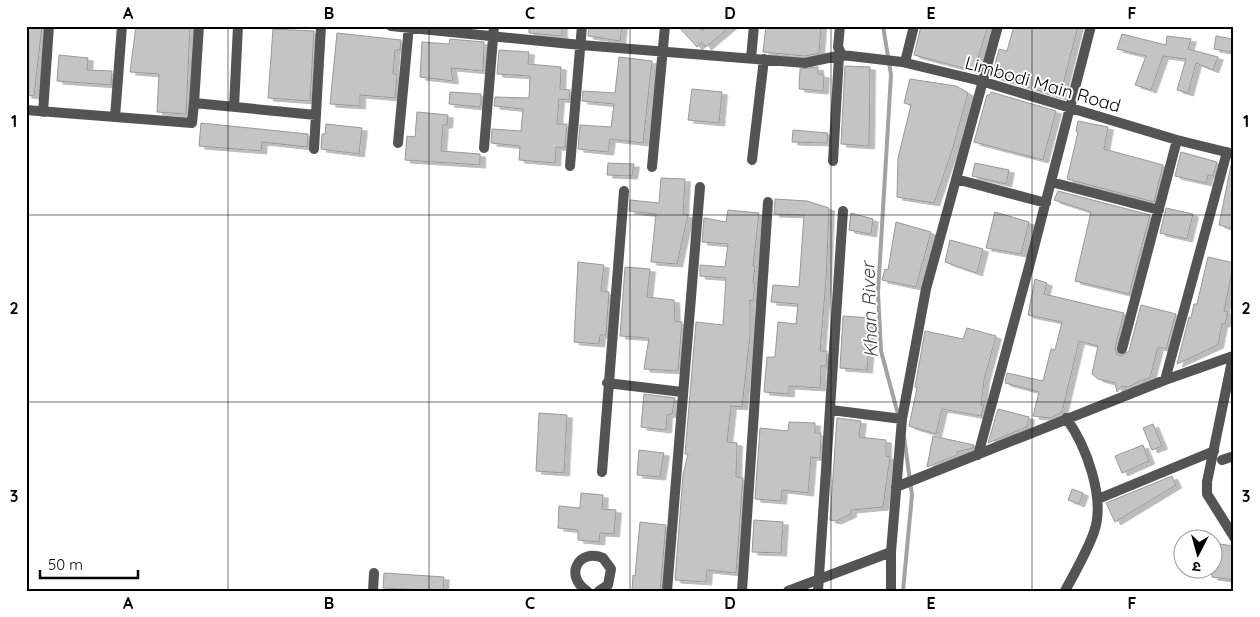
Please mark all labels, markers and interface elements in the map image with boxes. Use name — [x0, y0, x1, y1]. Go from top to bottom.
text: A — [123, 3, 134, 23]
text: B — [324, 3, 334, 23]
text: C — [525, 3, 535, 23]
text: D — [724, 3, 736, 23]
text: E — [926, 3, 936, 23]
text: F — [1128, 3, 1137, 23]
street label: Limbodi Main Road — [962, 51, 1124, 117]
text: 1 — [11, 111, 17, 131]
text: 1 — [1243, 111, 1249, 131]
water label: Khan River — [855, 259, 883, 358]
text: 2 — [9, 298, 19, 318]
text: 2 — [1241, 298, 1251, 318]
text: 3 — [10, 486, 18, 506]
text: 3 — [1242, 486, 1250, 506]
north arrow — [1172, 530, 1222, 580]
scale bar — [40, 547, 138, 579]
text: 50 m — [48, 555, 83, 574]
text: उ — [1191, 557, 1202, 576]
text: A — [123, 593, 134, 613]
text: B — [324, 593, 334, 613]
text: C — [525, 593, 535, 613]
text: D — [724, 593, 736, 613]
text: E — [926, 593, 936, 613]
text: F — [1128, 593, 1137, 613]

